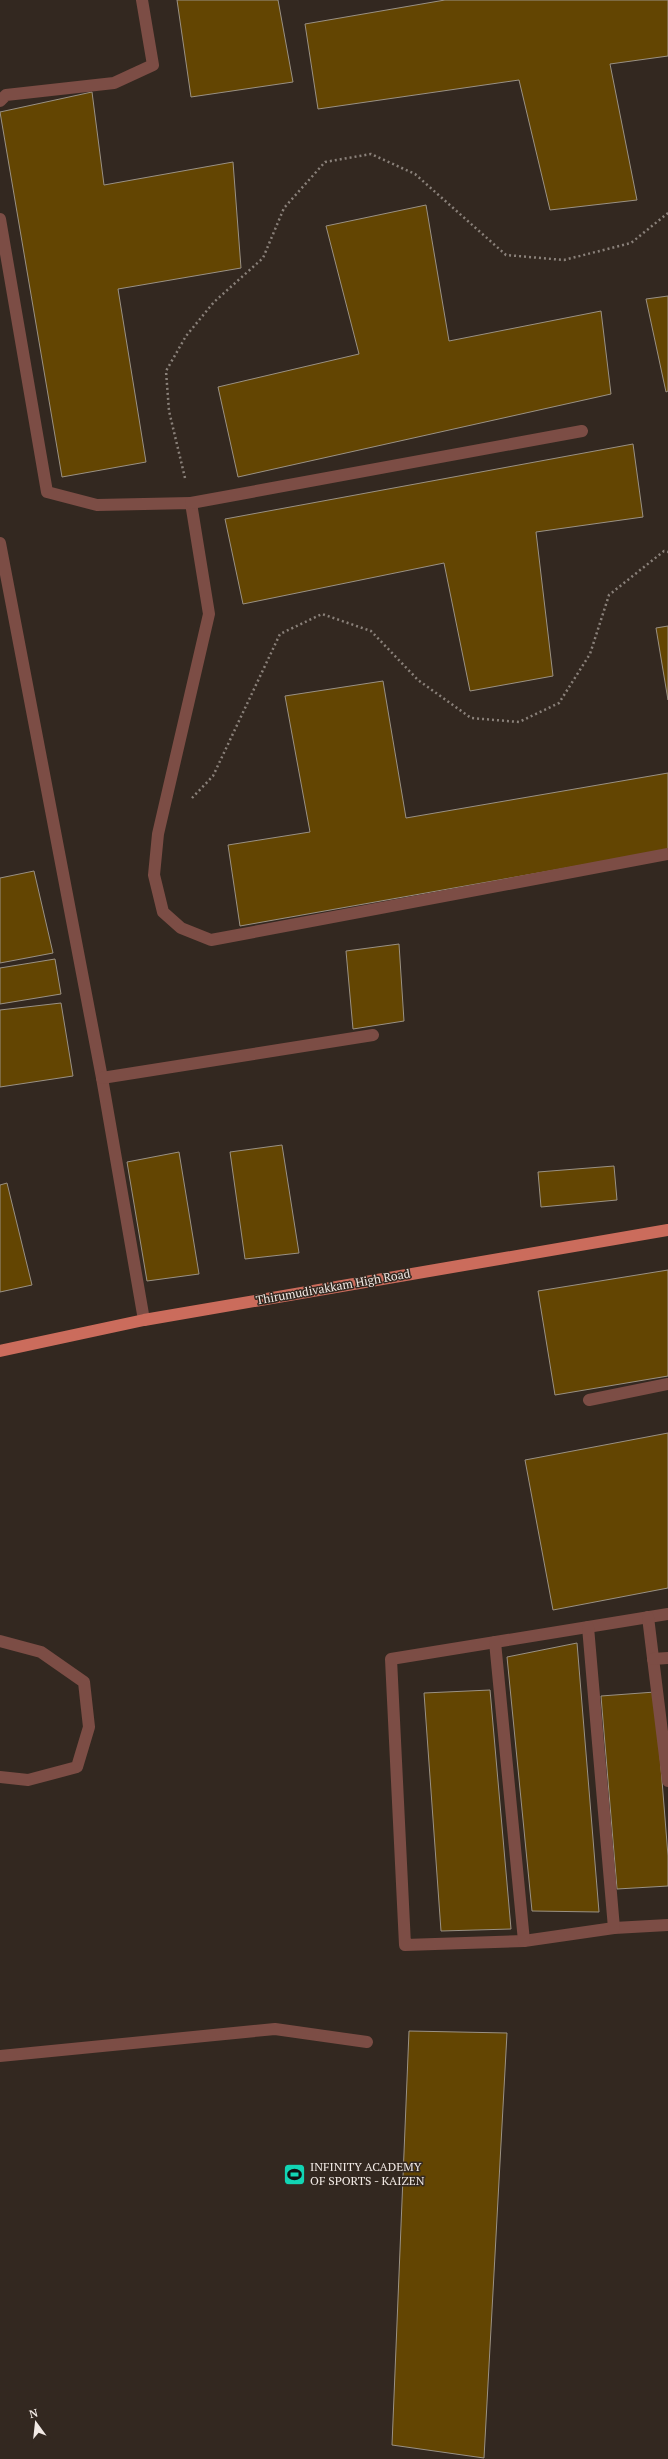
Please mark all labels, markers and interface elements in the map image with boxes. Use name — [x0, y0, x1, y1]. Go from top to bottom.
street label: Thirumudivakkam High Road — [255, 1265, 412, 1307]
place label: INFINITY ACADEMY OF SPORTS - KAIZEN — [310, 2159, 425, 2188]
sports icon: INFINITY ACADEMY OF SPORTS - KAIZEN — [282, 2161, 308, 2187]
north arrow — [16, 2403, 56, 2443]
text: N — [28, 2405, 40, 2421]

